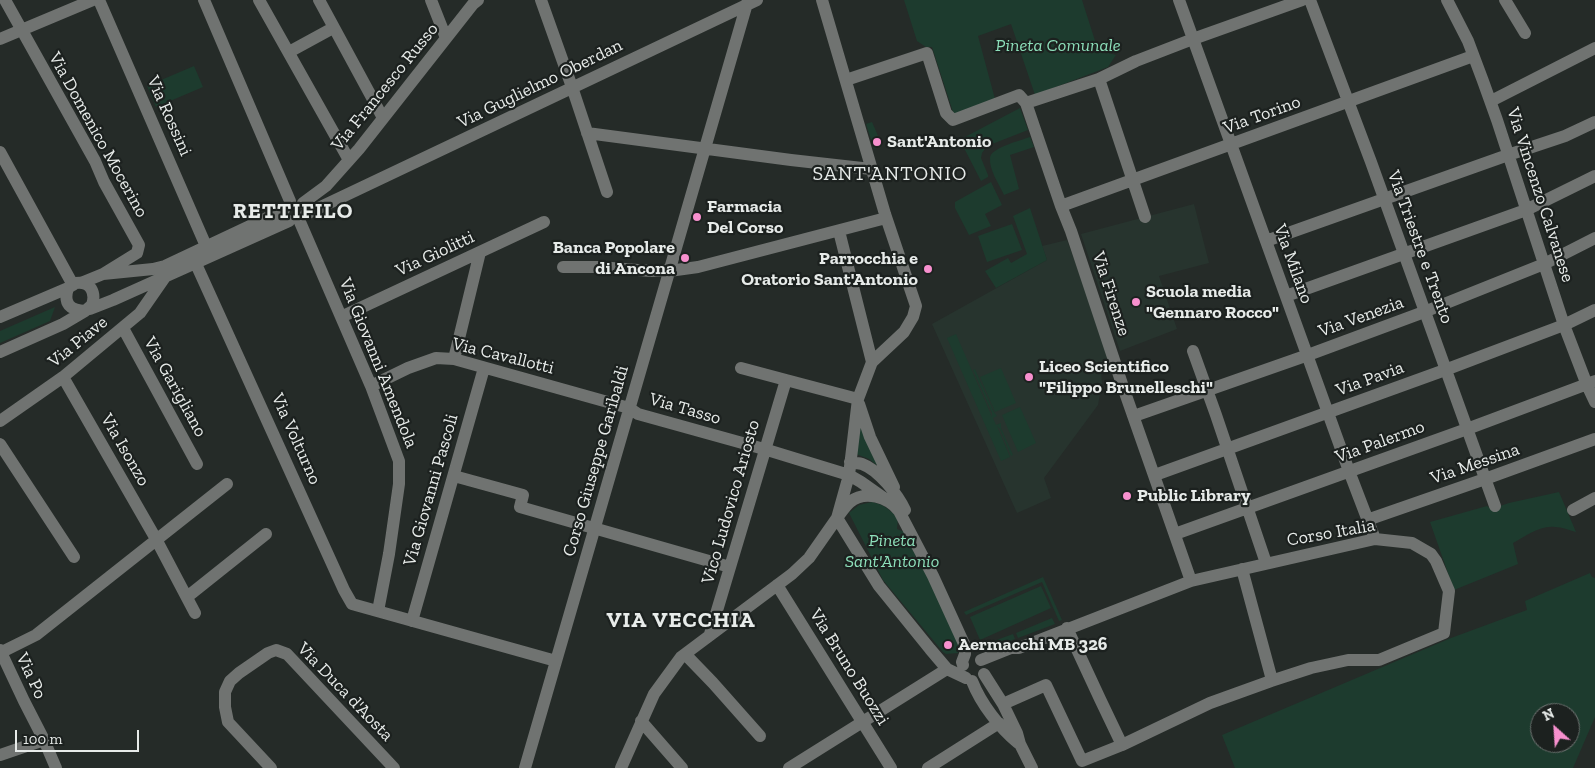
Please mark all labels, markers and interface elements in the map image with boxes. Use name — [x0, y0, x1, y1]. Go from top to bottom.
street label: Via Francesco Russo — [327, 19, 443, 155]
street label: Via Guglielmo Oberdan — [454, 35, 626, 133]
park label: Pineta Comunale — [995, 35, 1121, 57]
street label: Via Domenico Mocerino — [44, 49, 152, 221]
street label: Via Rossini — [142, 73, 196, 159]
street label: Via Torino — [1220, 91, 1304, 139]
street label: Via Vincenzo Calvanese — [1502, 105, 1578, 285]
place label: Sant'Antonio — [887, 131, 991, 153]
marker: Sant'Antonio — [871, 136, 883, 148]
district label: SANT'ANTONIO — [811, 162, 969, 186]
street label: Via Triestre e Trento — [1382, 167, 1458, 327]
place label: Farmacia Del Corso — [707, 196, 783, 238]
district label: RETTIFILO — [232, 199, 354, 225]
marker: Farmacia Del Corso — [691, 211, 703, 223]
street label: Via Milano — [1269, 221, 1317, 307]
street label: Via Giolitti — [392, 226, 478, 282]
place label: Banca Popolare di Ancona — [553, 237, 675, 280]
place label: Parrocchia e Oratorio Sant'Antonio — [741, 248, 918, 290]
street label: Via Firenze — [1087, 249, 1135, 339]
marker: Banca Popolare di Ancona — [679, 252, 691, 264]
marker: Parrocchia e Oratorio Sant'Antonio — [922, 263, 934, 275]
street label: Via Giovanni Amendola — [334, 275, 422, 451]
place label: Scuola media "Gennaro Rocco" — [1146, 281, 1279, 324]
street label: Via Venezia — [1316, 292, 1406, 342]
marker: Scuola media "Gennaro Rocco" — [1130, 296, 1142, 308]
street label: Via Piave — [44, 312, 112, 372]
street label: Via Garigliano — [139, 333, 211, 441]
street label: Via Cavallotti — [450, 333, 556, 379]
place label: Liceo Scientifico "Filippo Brunelleschi" — [1039, 356, 1213, 398]
street label: Via Pavia — [1333, 357, 1407, 401]
street label: Corso Giuseppe Garibaldi — [558, 363, 634, 559]
marker: Liceo Scientifico "Filippo Brunelleschi" — [1023, 371, 1035, 383]
street label: Via Tasso — [647, 388, 723, 430]
street label: Via Volturno — [266, 390, 326, 488]
street label: Via Isonzo — [96, 410, 154, 490]
street label: Via Giovanni Pascoli — [399, 411, 463, 569]
street label: Via Palermo — [1332, 416, 1428, 468]
street label: Vico Ludovico Ariosto — [697, 417, 765, 587]
street label: Via Messina — [1428, 439, 1522, 489]
place label: Public Library — [1137, 485, 1250, 507]
marker: Public Library — [1121, 490, 1133, 502]
street label: Corso Italia — [1285, 515, 1377, 551]
park label: Pineta Sant'Antonio — [845, 530, 939, 572]
street label: Via Bruno Buozzi — [805, 605, 893, 729]
district label: VIA VECCHIA — [605, 608, 757, 634]
place label: Aermacchi MB 326 — [958, 634, 1107, 656]
street label: Via Duca d'Aosta — [292, 638, 398, 746]
marker: Aermacchi MB 326 — [942, 639, 954, 651]
street label: Via Po — [11, 650, 51, 702]
north arrow — [1530, 703, 1580, 753]
text: N — [1540, 705, 1557, 725]
scale bar — [18, 720, 141, 752]
text: 100 m — [23, 730, 62, 748]

